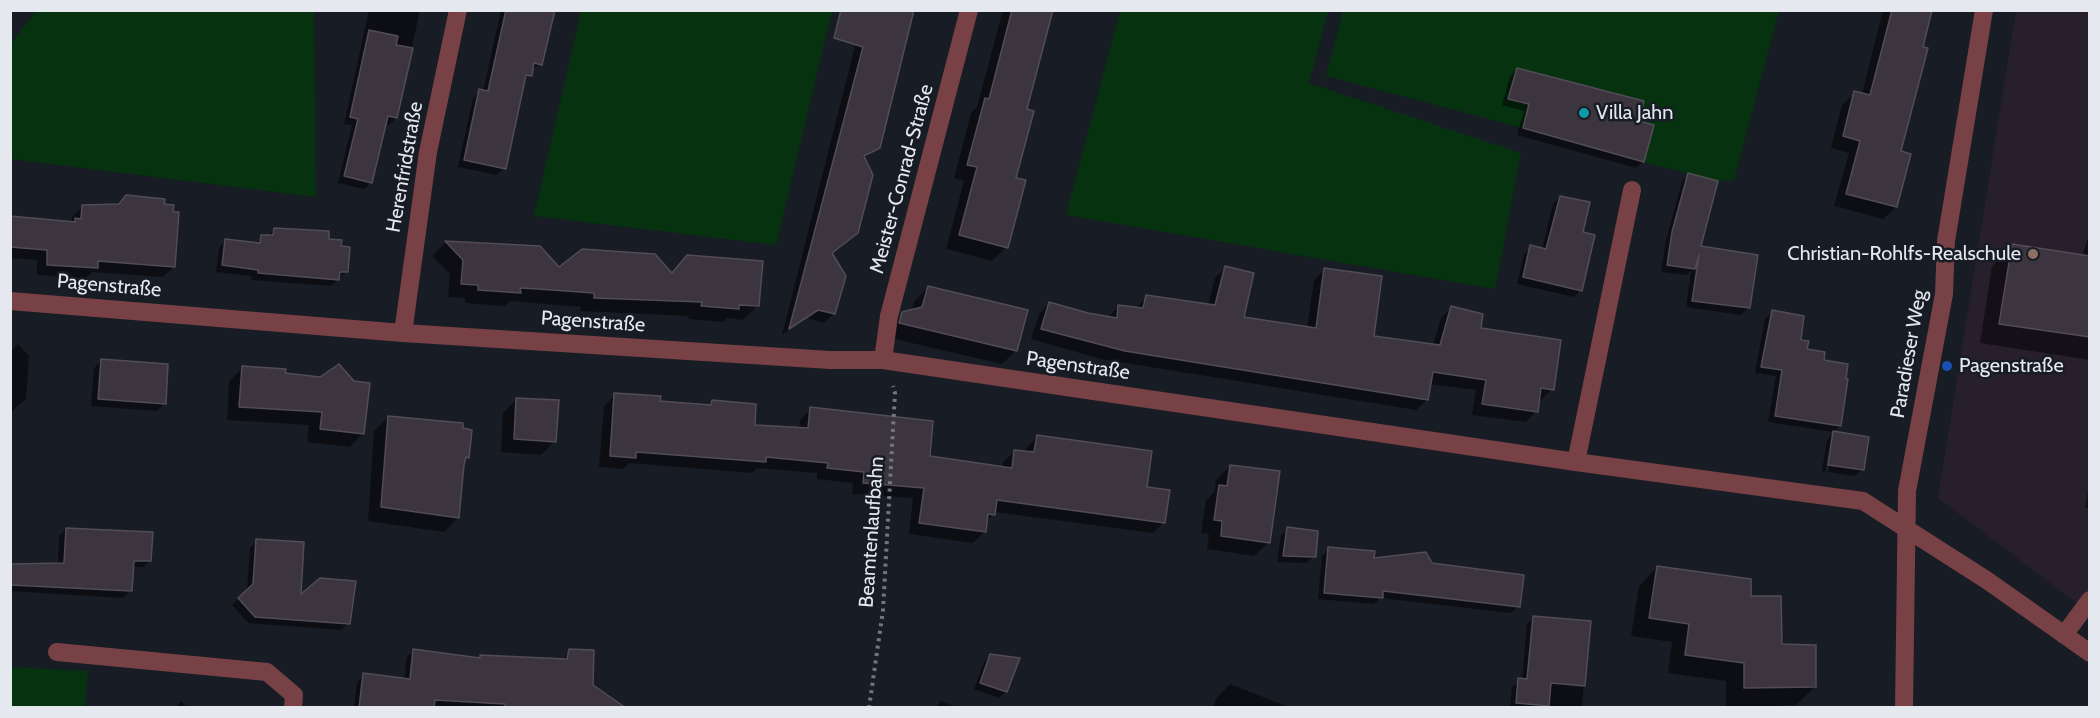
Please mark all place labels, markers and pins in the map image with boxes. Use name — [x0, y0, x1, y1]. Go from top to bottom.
place label: Villa Jahn — [1596, 101, 1673, 125]
marker: Villa Jahn — [1577, 106, 1591, 120]
place label: Christian-Rohlfs-Realschule — [1787, 242, 2021, 266]
marker: Christian-Rohlfs-Realschule — [2026, 247, 2040, 261]
place label: Pagenstraße — [1959, 354, 2064, 378]
marker: Pagenstraße — [1940, 359, 1954, 373]

